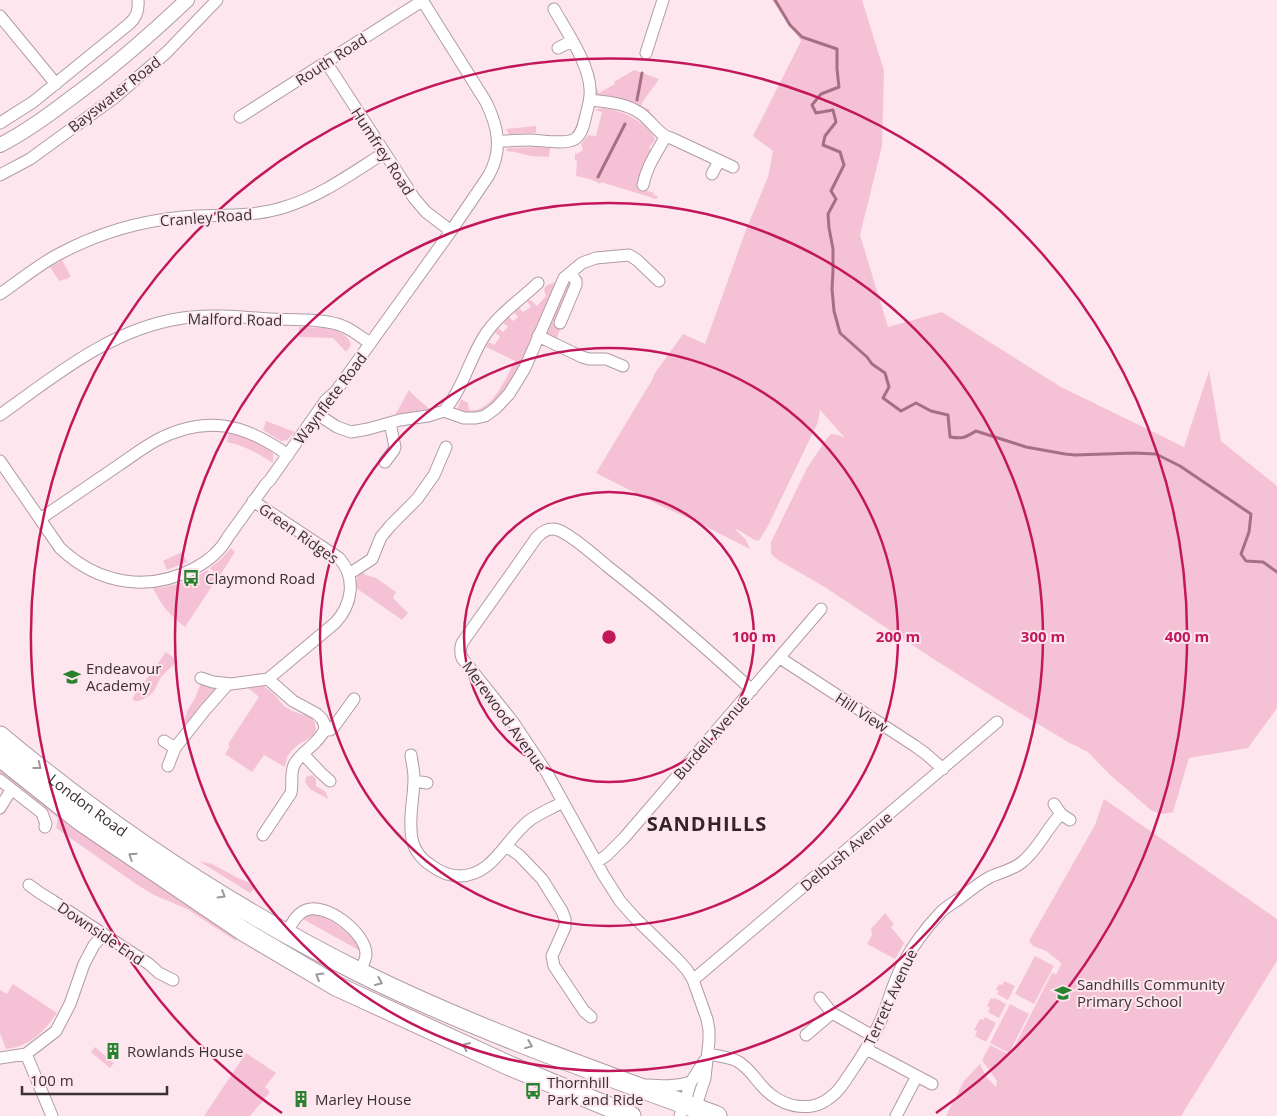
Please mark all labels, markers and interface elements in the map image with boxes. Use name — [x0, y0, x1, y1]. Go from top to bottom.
street label: Routh Road — [291, 28, 371, 90]
street label: Bayswater Road — [64, 52, 164, 136]
street label: Humfrey Road — [347, 103, 419, 199]
street label: Cranley Road — [159, 204, 253, 230]
street label: Malford Road — [187, 308, 283, 330]
street label: Waynflete Road — [289, 348, 371, 448]
street label: Green Ridges — [255, 498, 343, 568]
bus stop icon: Claymond Road — [181, 568, 201, 588]
place label: Claymond Road — [205, 568, 315, 588]
text: 100 m — [732, 626, 776, 646]
text: 200 m — [876, 626, 920, 646]
text: 300 m — [1021, 626, 1065, 646]
text: 400 m — [1165, 626, 1209, 646]
centre of rings — [600, 628, 618, 646]
street label: Merewood Avenue — [458, 657, 552, 775]
place label: Endeavour Academy — [86, 658, 161, 695]
school or university icon: Endeavour Academy — [62, 667, 82, 687]
street label: Hill View — [832, 688, 893, 737]
street label: Burdell Avenue — [669, 690, 753, 784]
one-way arrow — [32, 761, 41, 769]
street label: London Road — [45, 769, 132, 841]
street label: Delbush Avenue — [796, 807, 896, 895]
district label: SANDHILLS — [647, 810, 767, 837]
one-way arrow — [128, 853, 138, 862]
one-way arrow — [216, 889, 225, 899]
street label: Downside End — [54, 897, 148, 969]
street label: Terrett Avenue — [859, 946, 921, 1048]
one-way arrow — [316, 973, 325, 983]
place label: Sandhills Community Primary School — [1077, 974, 1225, 1011]
one-way arrow — [374, 975, 383, 985]
school or university icon: Sandhills Community Primary School — [1053, 983, 1073, 1003]
one-way arrow — [524, 1039, 533, 1050]
building icon: Rowlands House — [103, 1041, 123, 1061]
place label: Rowlands House — [127, 1041, 243, 1061]
one-way arrow — [462, 1042, 471, 1052]
scale bar — [22, 1064, 168, 1096]
text: 100 m — [30, 1070, 74, 1090]
place label: Thornhill Park and Ride — [547, 1072, 644, 1109]
bus stop icon: Thornhill Park and Ride — [523, 1081, 543, 1101]
building icon: Marley House — [291, 1089, 311, 1109]
place label: Marley House — [315, 1089, 411, 1109]

